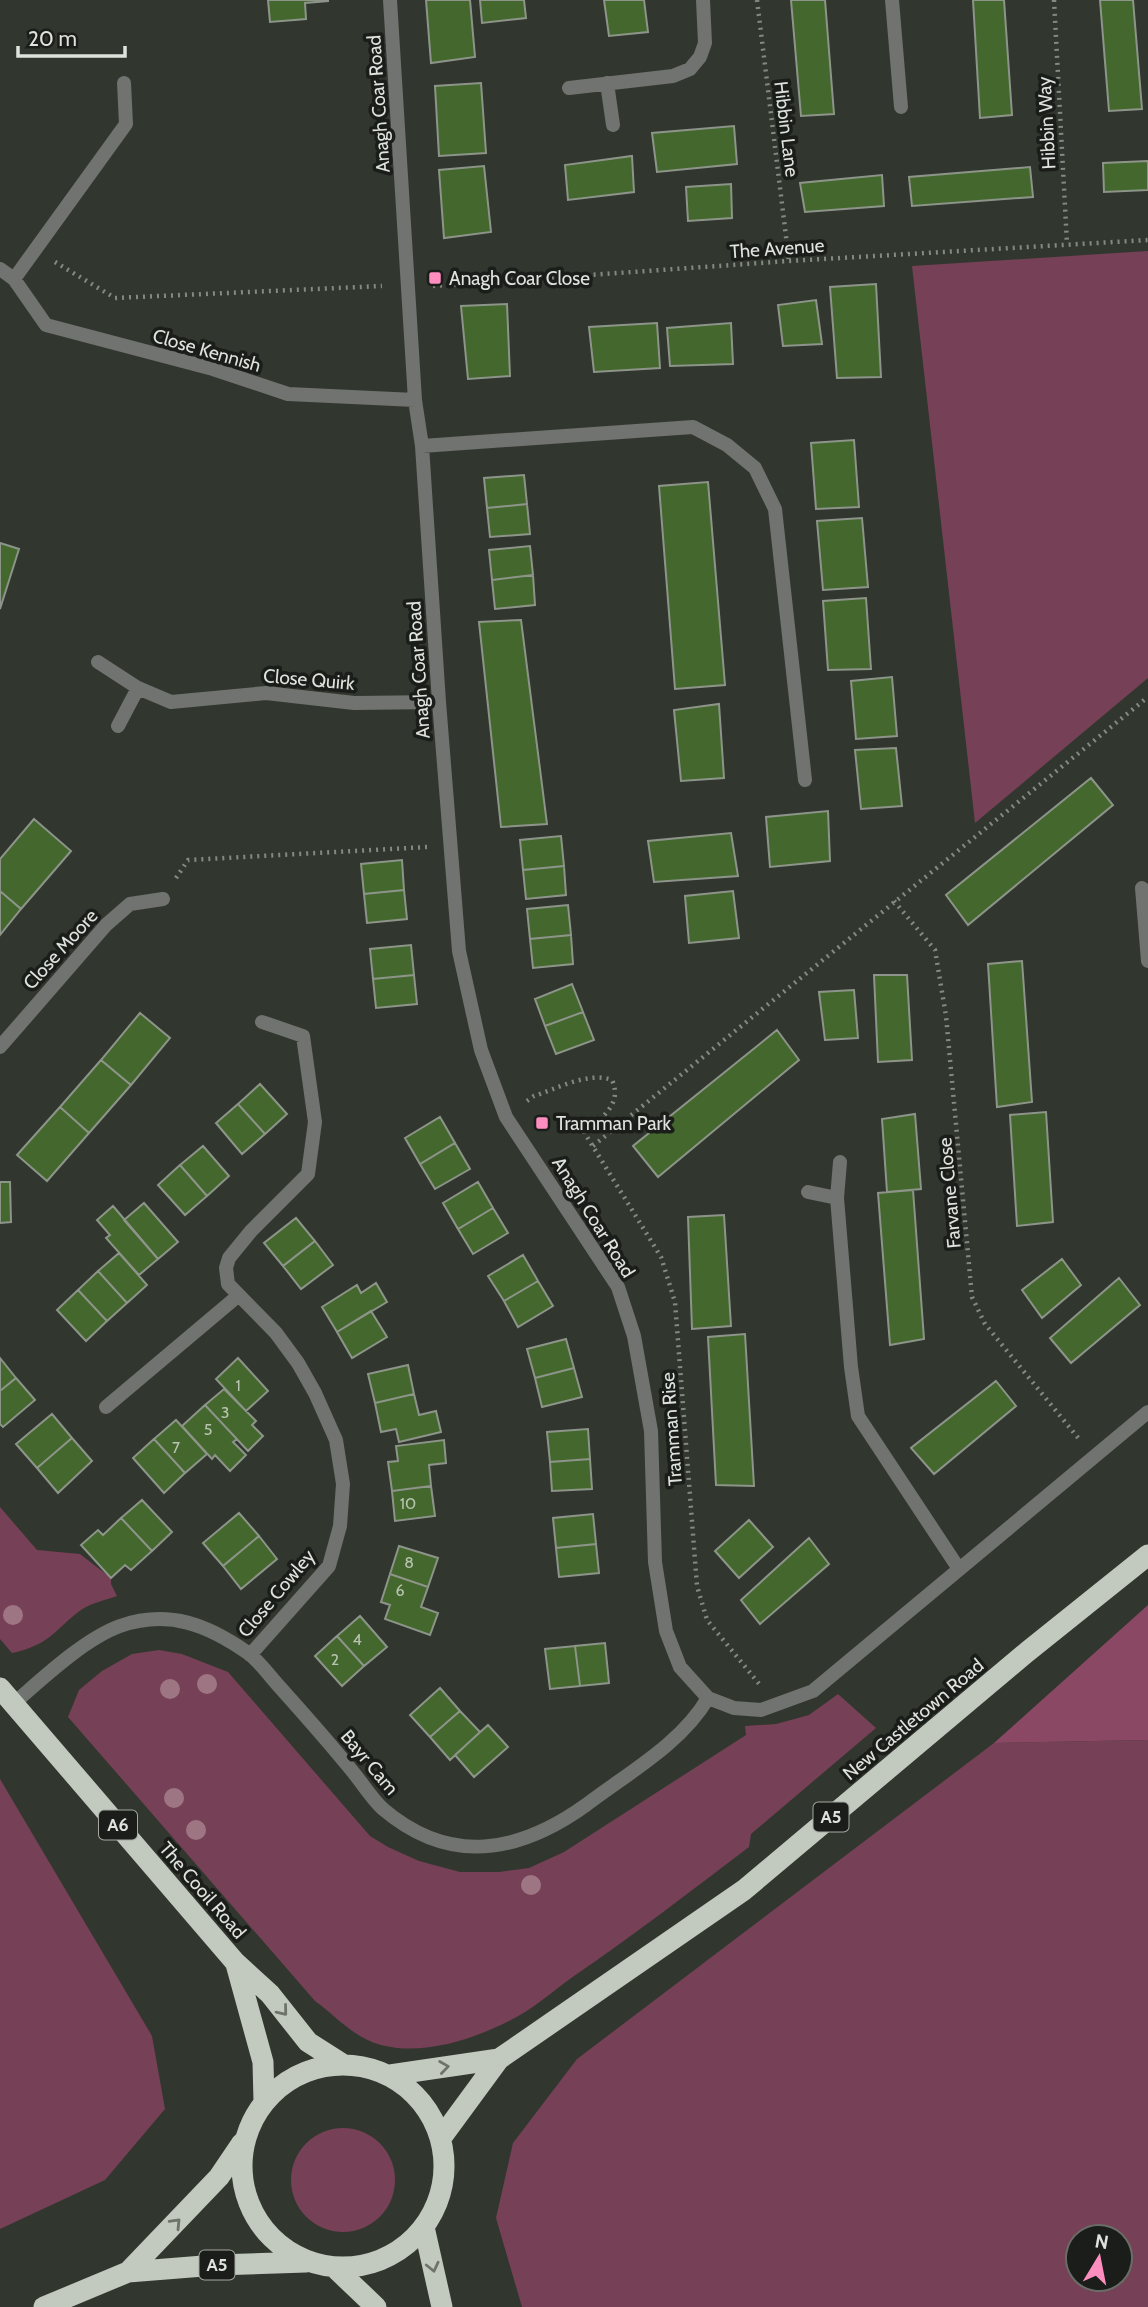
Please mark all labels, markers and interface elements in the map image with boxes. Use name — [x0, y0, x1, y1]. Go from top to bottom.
scale bar — [18, 14, 124, 58]
text: 20 m — [28, 26, 77, 51]
street label: Anagh Coar Road — [362, 34, 395, 174]
street label: Hibbin Way — [1033, 76, 1060, 170]
street label: Hibbin Lane — [769, 80, 804, 179]
street label: The Avenue — [729, 234, 825, 263]
place label: Anagh Coar Close — [449, 267, 590, 290]
marker: Anagh Coar Close — [427, 270, 443, 286]
street label: Close Kennish — [150, 324, 264, 377]
street label: Anagh Coar Road — [402, 600, 435, 740]
street label: Close Quirk — [262, 664, 356, 695]
street label: Close Moore — [18, 904, 103, 994]
place label: Tramman Park — [556, 1112, 672, 1135]
marker: Tramman Park — [534, 1115, 550, 1131]
street label: Farvane Close — [933, 1136, 966, 1249]
street label: Anagh Coar Road — [547, 1153, 640, 1282]
street label: Tramman Rise — [656, 1371, 687, 1486]
house number: 1 — [235, 1376, 241, 1395]
house number: 3 — [221, 1403, 229, 1422]
house number: 5 — [204, 1420, 212, 1439]
house number: 7 — [172, 1438, 180, 1457]
house number: 10 — [400, 1494, 416, 1513]
street label: Close Cowley — [233, 1544, 320, 1642]
house number: 8 — [404, 1553, 414, 1572]
house number: 6 — [395, 1581, 405, 1600]
house number: 4 — [352, 1630, 362, 1649]
house number: 2 — [331, 1650, 339, 1669]
street label: New Castletown Road — [838, 1654, 988, 1785]
street label: Bayr Cam — [336, 1725, 403, 1799]
road number: A5 — [814, 1802, 848, 1831]
road number: A6 — [99, 1811, 137, 1840]
street label: The Cooil Road — [154, 1837, 251, 1943]
one-way arrow — [275, 2002, 287, 2015]
one-way arrow — [438, 2060, 450, 2075]
one-way arrow — [167, 2218, 180, 2231]
north arrow — [1064, 2223, 1134, 2293]
text: N — [1093, 2229, 1110, 2254]
road number: A5 — [200, 2250, 234, 2280]
one-way arrow — [425, 2261, 439, 2273]

